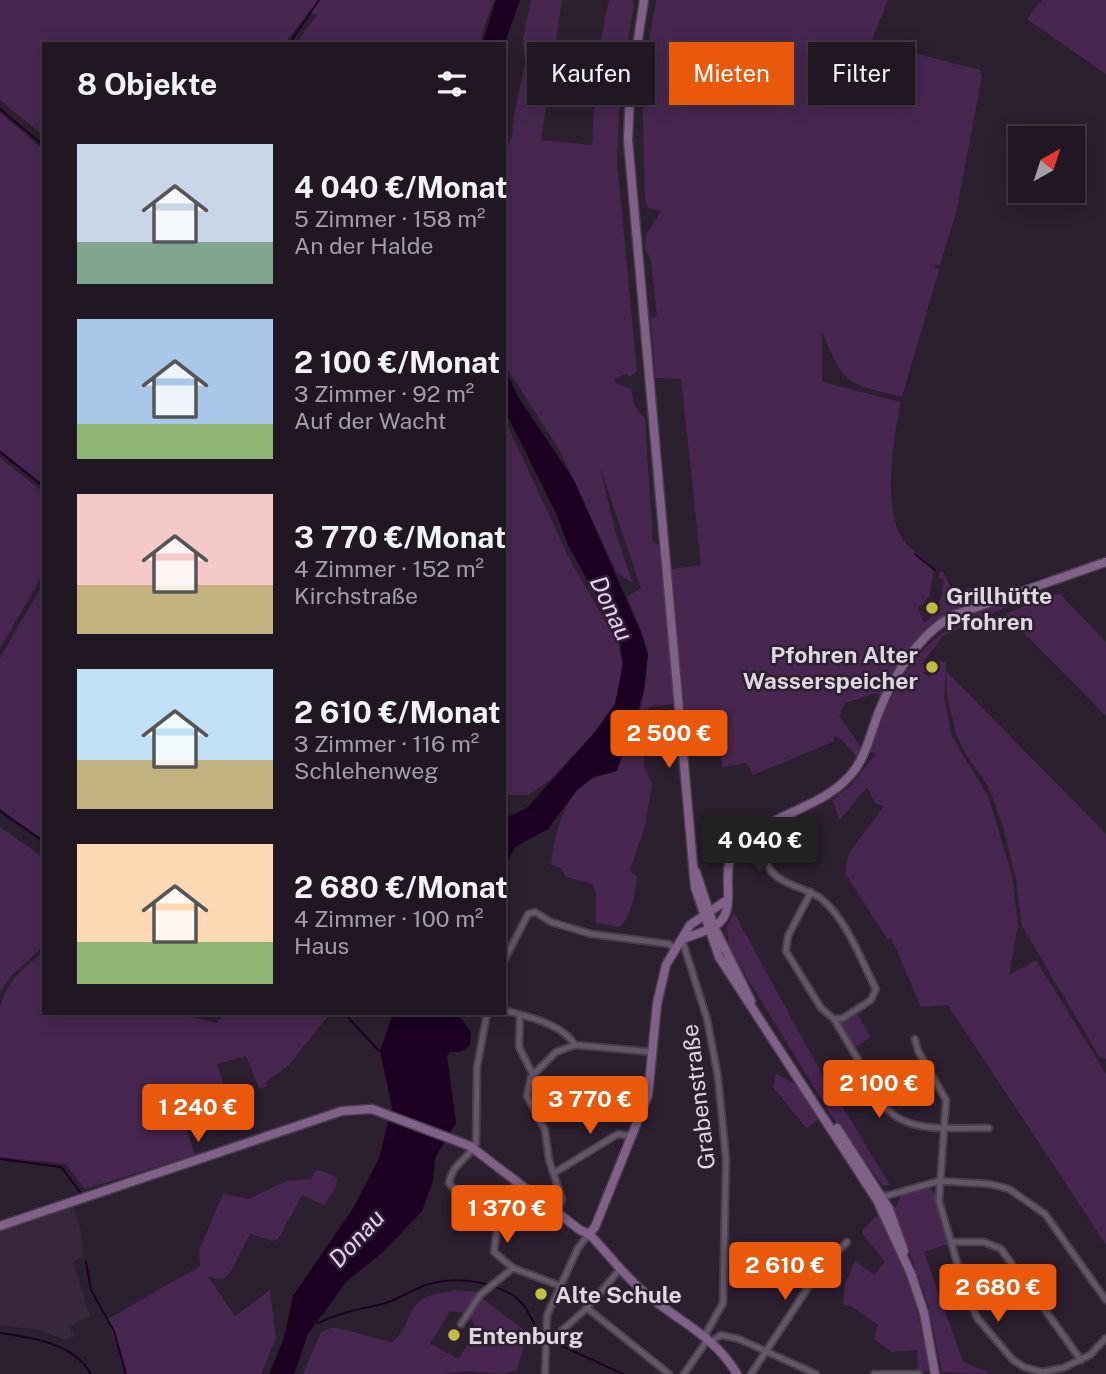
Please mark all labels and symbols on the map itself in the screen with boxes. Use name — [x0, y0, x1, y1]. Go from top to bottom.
north arrow — [1008, 126, 1085, 203]
water label: Donau — [585, 571, 639, 645]
place label: Grillhütte Pfohren — [946, 582, 1052, 635]
marker: Grillhütte Pfohren — [924, 600, 940, 616]
place label: Pfohren Alter Wasserspeicher — [743, 641, 918, 694]
marker: Pfohren Alter Wasserspeicher — [924, 659, 940, 675]
pin: 2 500 € — [604, 710, 734, 770]
pin: 4 040 € — [695, 818, 825, 877]
street label: Grabenstraße — [676, 1023, 720, 1171]
pin: 2 100 € — [814, 1060, 944, 1120]
pin: 3 770 € — [525, 1076, 655, 1136]
pin: 1 240 € — [133, 1084, 263, 1144]
pin: 1 370 € — [442, 1186, 572, 1245]
water label: Donau — [322, 1203, 390, 1273]
pin: 2 610 € — [720, 1242, 850, 1302]
pin: 2 680 € — [933, 1264, 1063, 1324]
place label: Alte Schule — [555, 1281, 682, 1308]
marker: Alte Schule — [533, 1286, 549, 1302]
place label: Entenburg — [468, 1322, 583, 1349]
marker: Entenburg — [446, 1327, 462, 1343]

